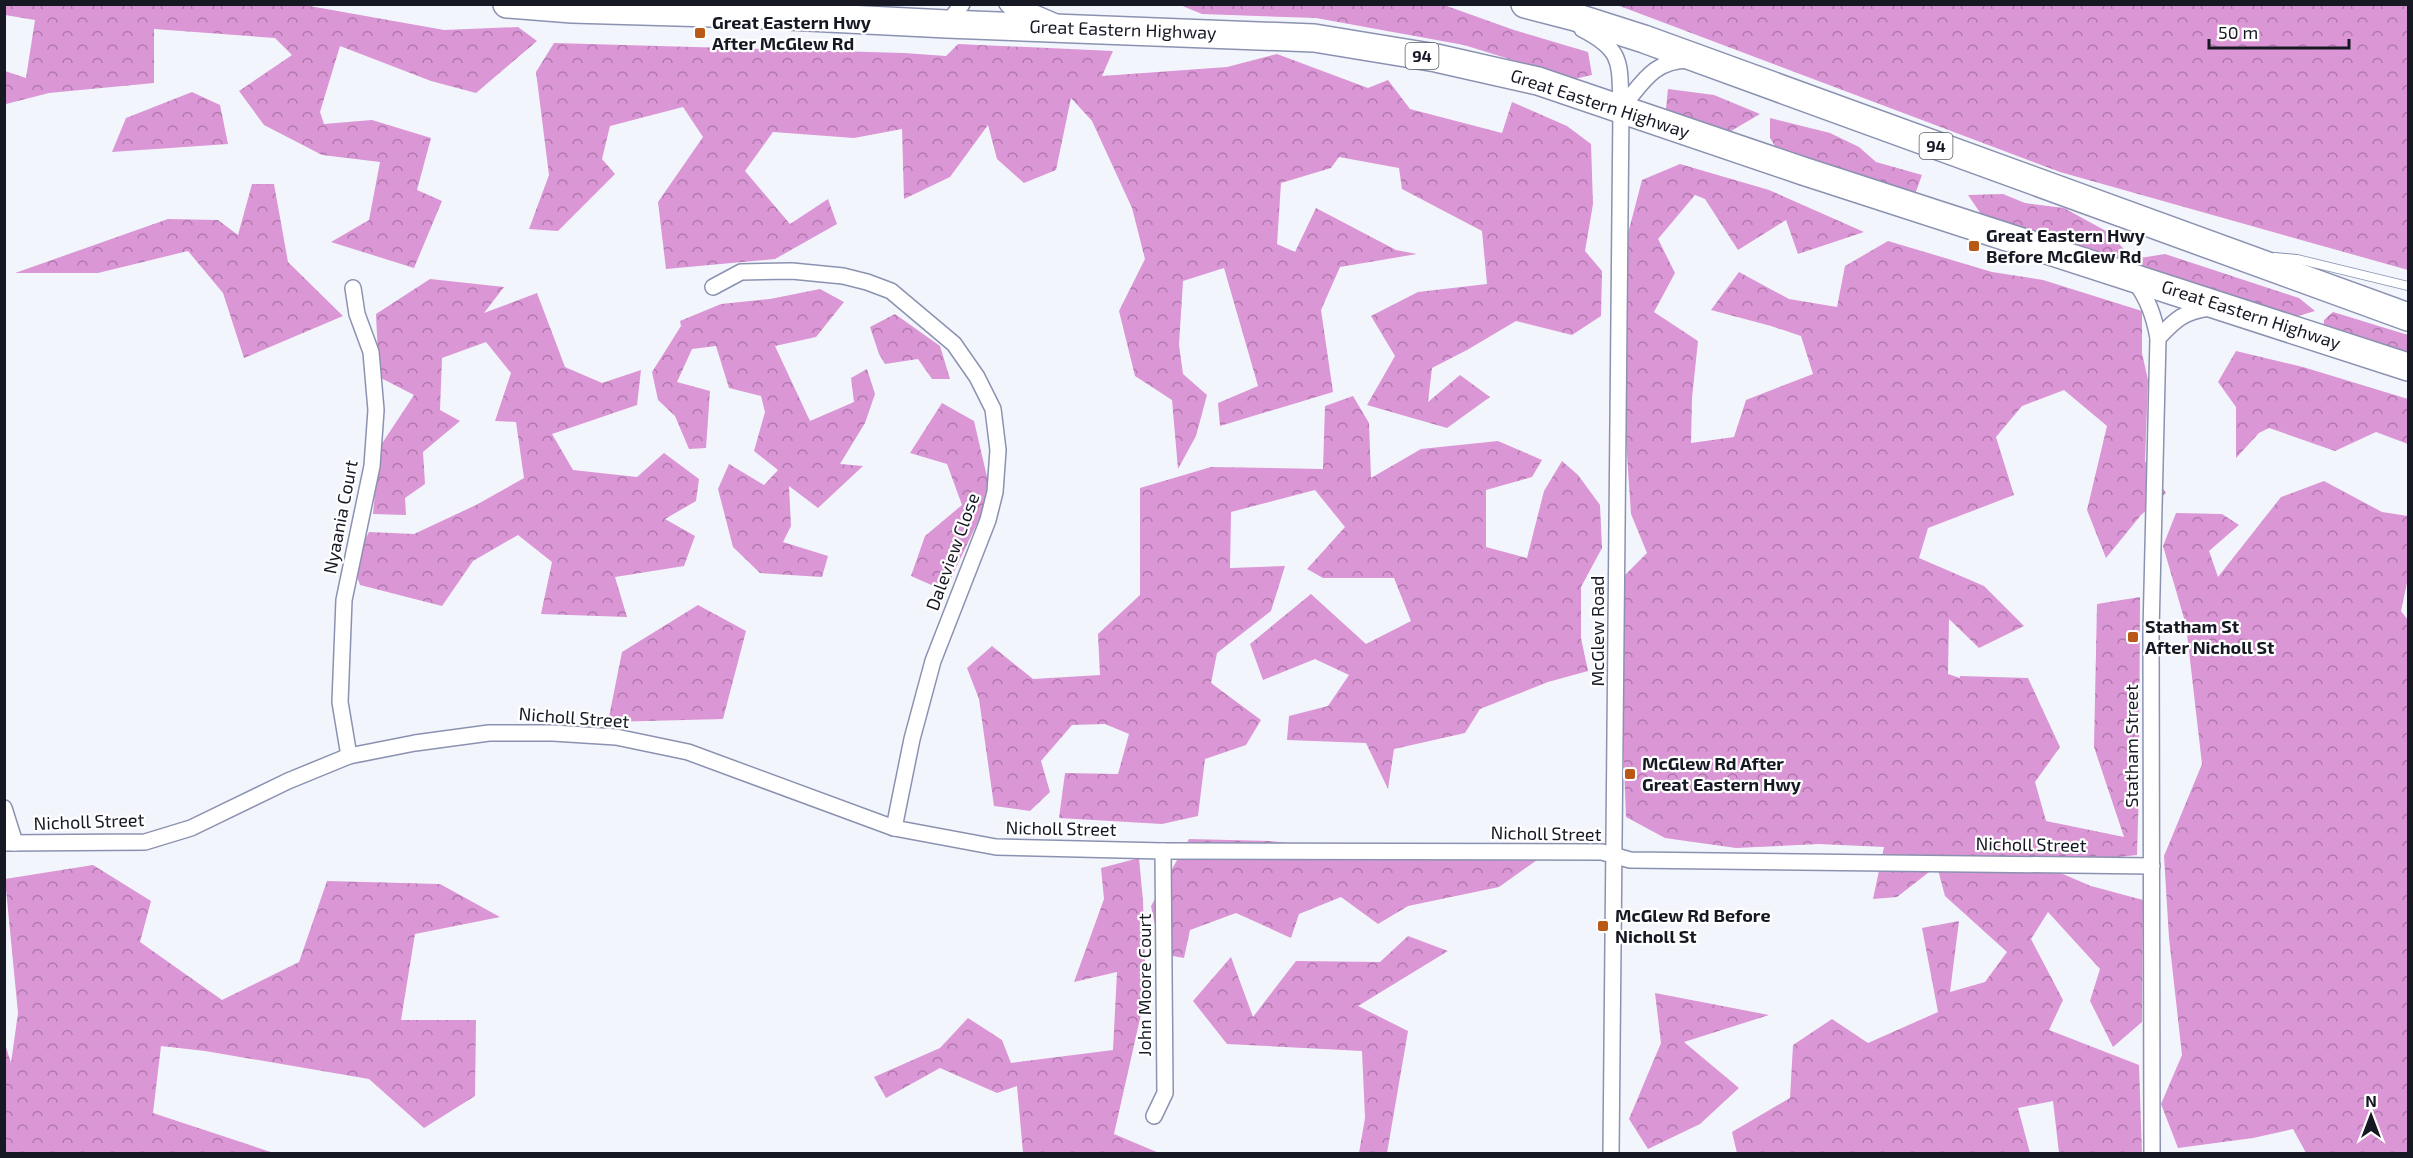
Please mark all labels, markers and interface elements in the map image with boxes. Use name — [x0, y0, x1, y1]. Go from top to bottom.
place label: Great Eastern Hwy After McGlew Rd — [712, 11, 872, 54]
scale bar — [2209, 12, 2348, 50]
street label: Great Eastern Highway — [1029, 15, 1217, 43]
text: 50 m — [2218, 21, 2258, 43]
marker: Great Eastern Hwy After McGlew Rd — [693, 26, 707, 40]
road number: 94 — [1406, 43, 1438, 69]
street label: Great Eastern Highway — [1508, 64, 1693, 143]
road number: 94 — [1920, 133, 1952, 159]
place label: Great Eastern Hwy Before McGlew Rd — [1986, 224, 2146, 267]
marker: Great Eastern Hwy Before McGlew Rd — [1967, 239, 1981, 253]
street label: Great Eastern Highway — [2159, 275, 2344, 354]
street label: Nyaania Court — [318, 458, 362, 576]
street label: Daleview Close — [921, 490, 984, 613]
street label: McGlew Road — [1586, 576, 1608, 686]
place label: Statham St After Nicholl St — [2145, 615, 2275, 658]
marker: Statham St After Nicholl St — [2126, 630, 2140, 644]
street label: Statham Street — [2120, 684, 2142, 808]
street label: Nicholl Street — [518, 702, 630, 732]
place label: McGlew Rd After Great Eastern Hwy — [1642, 752, 1802, 795]
marker: McGlew Rd After Great Eastern Hwy — [1623, 767, 1637, 781]
street label: Nicholl Street — [33, 808, 145, 834]
street label: Nicholl Street — [1005, 816, 1117, 840]
street label: Nicholl Street — [1490, 821, 1602, 845]
street label: Nicholl Street — [1975, 832, 2087, 856]
place label: McGlew Rd Before Nicholl St — [1615, 904, 1771, 947]
street label: John Moore Court — [1133, 913, 1155, 1057]
marker: McGlew Rd Before Nicholl St — [1596, 919, 1610, 933]
north arrow — [2341, 1086, 2401, 1146]
text: N — [2365, 1091, 2377, 1110]

